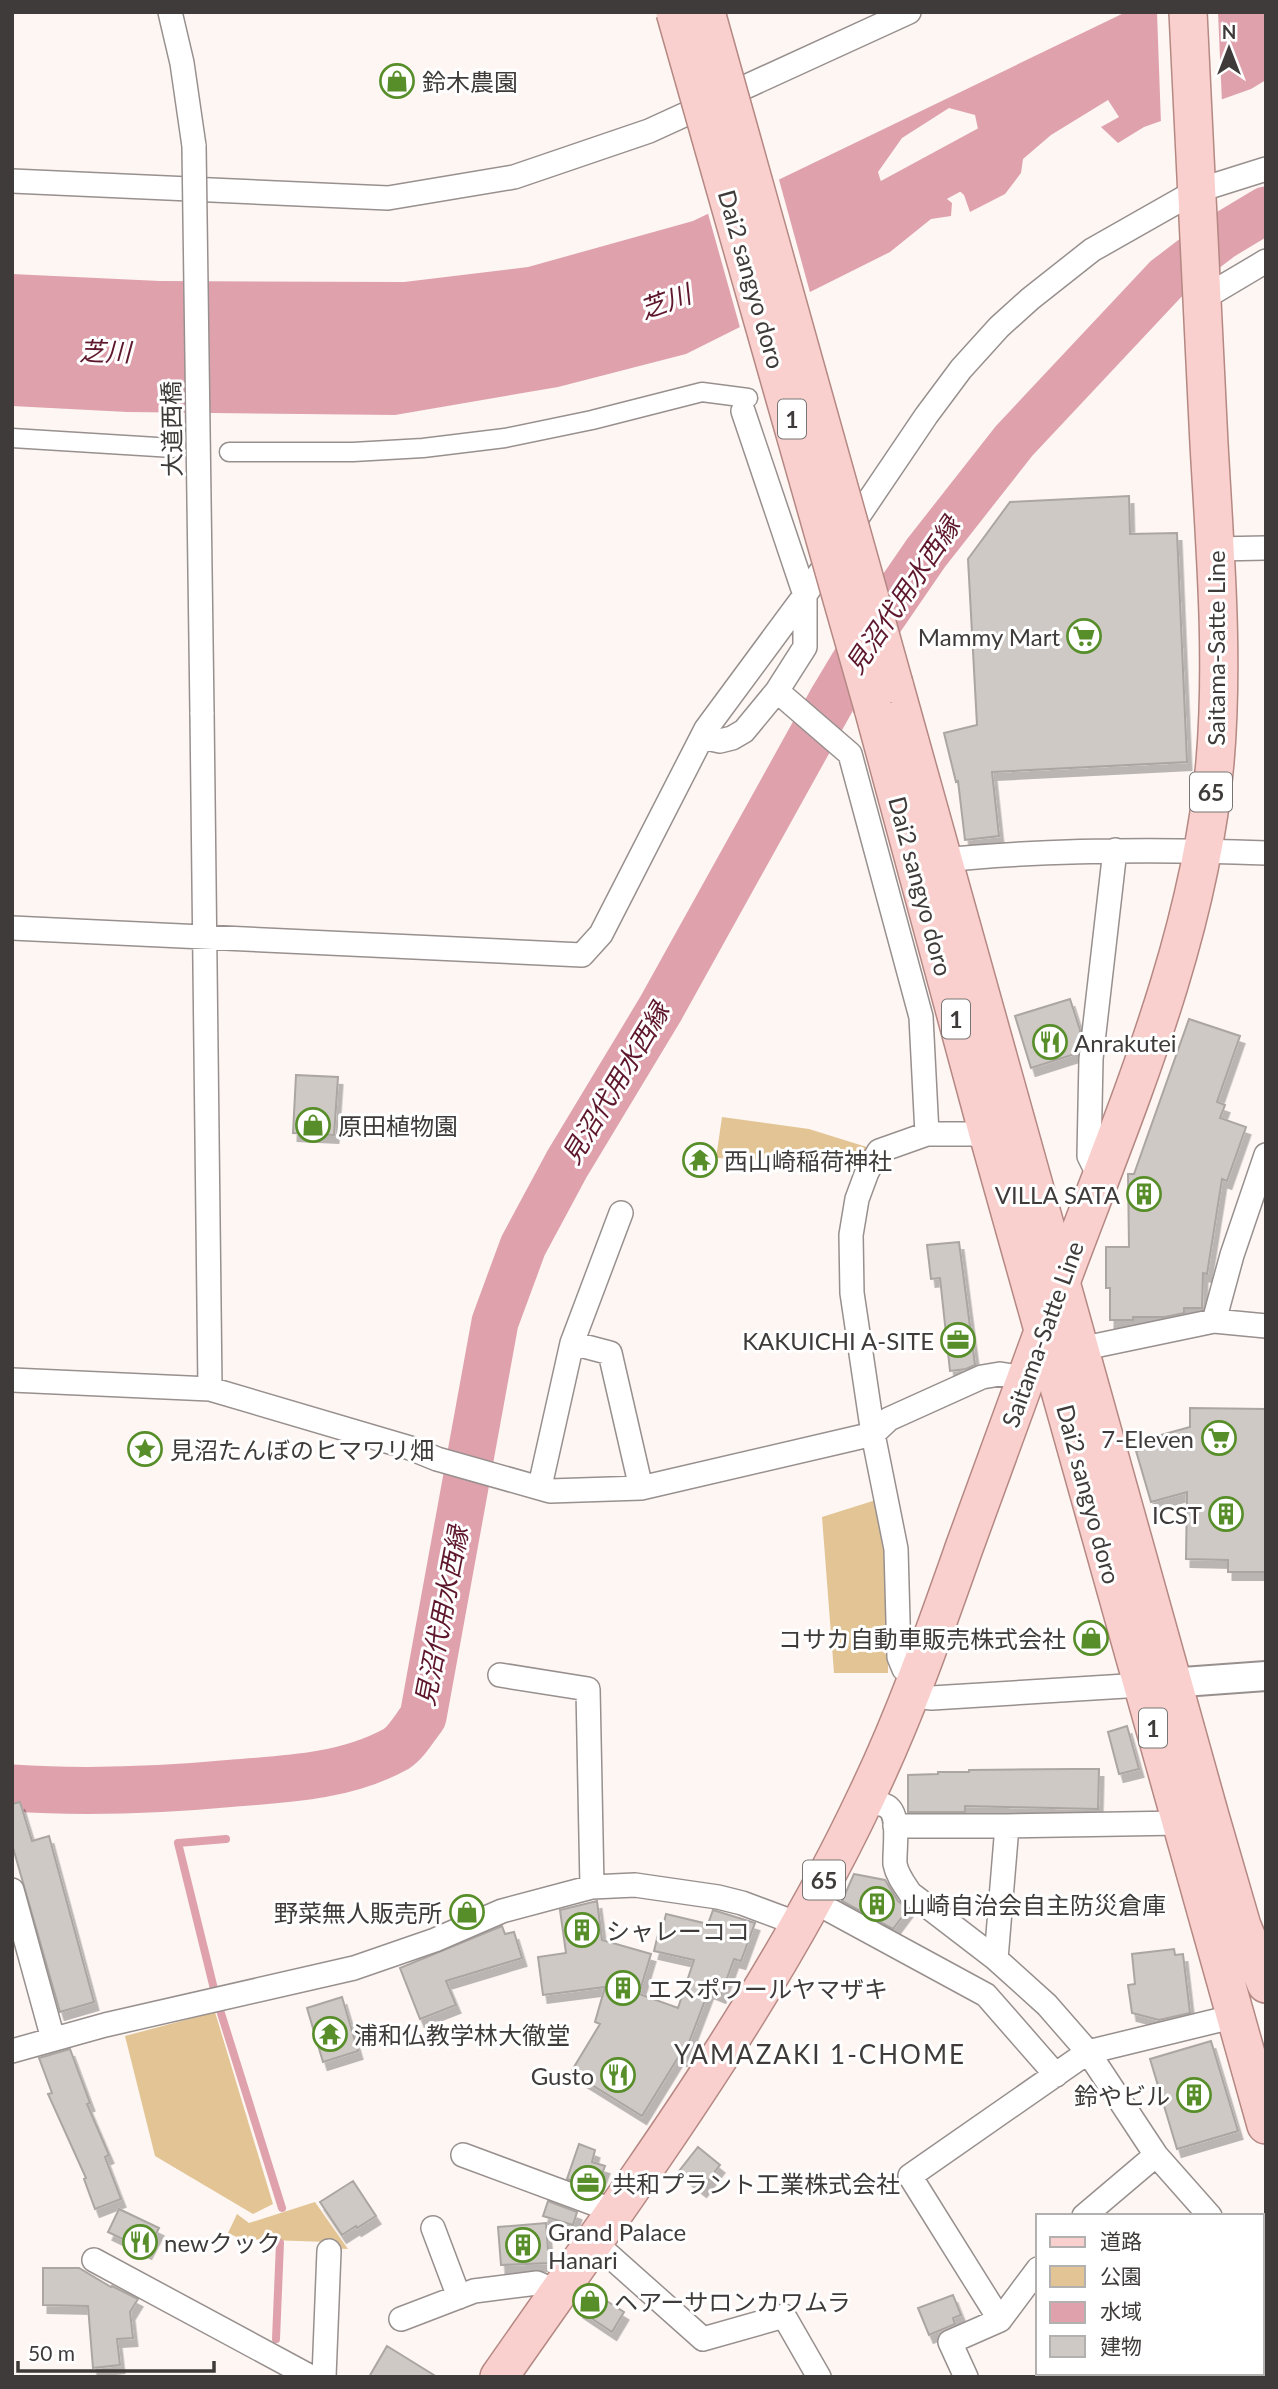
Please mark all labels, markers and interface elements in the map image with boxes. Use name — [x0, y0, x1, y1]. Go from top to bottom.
north arrow — [1194, 14, 1264, 84]
text: N — [1222, 20, 1236, 43]
shop icon: 鈴木農園 — [378, 62, 416, 100]
place label: 鈴木農園 — [422, 67, 518, 96]
street label: Dai2 sangyo doro — [713, 186, 791, 372]
water label: 芝川 — [635, 276, 698, 325]
water label: 芝川 — [79, 335, 134, 368]
street label: 大道西橋 — [156, 381, 186, 477]
road number: 1 — [778, 400, 806, 438]
water label: 見沼代用水西縁 — [838, 508, 968, 679]
street label: Saitama-Satte Line — [1201, 550, 1230, 746]
supermarket icon: Mammy Mart — [1065, 617, 1103, 655]
place label: Mammy Mart — [918, 622, 1060, 651]
road number: 65 — [1190, 772, 1232, 812]
street label: Dai2 sangyo doro — [883, 793, 959, 979]
water label: 見沼代用水西縁 — [554, 994, 677, 1169]
road number: 1 — [942, 1000, 970, 1038]
restaurant icon: Anrakutei — [1031, 1023, 1069, 1061]
place label: Anrakutei — [1074, 1028, 1177, 1057]
shop icon: 原田植物園 — [294, 1106, 332, 1144]
place label: 原田植物園 — [338, 1111, 458, 1140]
temple icon: 西山崎稲荷神社 — [681, 1141, 719, 1179]
place label: 西山崎稲荷神社 — [724, 1146, 892, 1175]
building icon: VILLA SATA — [1125, 1175, 1163, 1213]
place label: VILLA SATA — [995, 1180, 1121, 1209]
street label: Saitama-Satte Line — [995, 1237, 1089, 1431]
office icon: KAKUICHI A-SITE — [939, 1321, 977, 1359]
place label: KAKUICHI A-SITE — [742, 1326, 934, 1355]
street label: Dai2 sangyo doro — [1051, 1401, 1127, 1587]
supermarket icon: 7-Eleven — [1200, 1419, 1238, 1457]
place label: 7-Eleven — [1101, 1424, 1194, 1453]
place icon: 見沼たんぼのヒマワリ畑 — [126, 1430, 164, 1468]
place label: 見沼たんぼのヒマワリ畑 — [170, 1435, 434, 1464]
building icon: ICST — [1207, 1495, 1245, 1533]
place label: ICST — [1152, 1500, 1202, 1529]
water label: 見沼代用水西縁 — [408, 1521, 475, 1708]
shop icon: コサカ自動車販売株式会社 — [1072, 1619, 1110, 1657]
place label: コサカ自動車販売株式会社 — [778, 1624, 1066, 1653]
road number: 1 — [1139, 1708, 1167, 1748]
road number: 65 — [803, 1860, 845, 1899]
building icon: 山崎自治会自主防災倉庫 — [858, 1885, 896, 1923]
place label: 山崎自治会自主防災倉庫 — [902, 1890, 1166, 1919]
shop icon: 野菜無人販売所 — [448, 1893, 486, 1931]
place label: 野菜無人販売所 — [274, 1898, 442, 1927]
building icon: シャレーココ — [563, 1911, 601, 1949]
place label: シャレーココ — [606, 1916, 750, 1945]
building icon: エスポワールヤマザキ — [604, 1969, 642, 2007]
place label: エスポワールヤマザキ — [648, 1974, 888, 2003]
temple icon: 浦和仏教学林大徹堂 — [311, 2015, 349, 2053]
place label: 浦和仏教学林大徹堂 — [354, 2020, 570, 2049]
district label: YAMAZAKI 1-CHOME — [674, 2038, 966, 2070]
restaurant icon: Gusto — [599, 2056, 637, 2094]
place label: Gusto — [531, 2061, 594, 2090]
building icon: 鈴やビル — [1175, 2076, 1213, 2114]
place label: 鈴やビル — [1074, 2081, 1170, 2110]
office icon: 共和プラント工業株式会社 — [569, 2164, 607, 2202]
place label: 共和プラント工業株式会社 — [612, 2169, 900, 2198]
legend — [1036, 2214, 1264, 2375]
place label: Grand Palace Hanari — [548, 2217, 686, 2274]
restaurant icon: newクック — [121, 2223, 159, 2261]
building icon: Grand Palace Hanari — [504, 2226, 542, 2264]
place label: newクック — [164, 2228, 281, 2257]
text: 道路 — [1100, 2228, 1142, 2253]
text: 公園 — [1100, 2263, 1142, 2288]
shop icon: ヘアーサロンカワムラ — [571, 2282, 609, 2320]
place label: ヘアーサロンカワムラ — [614, 2287, 851, 2316]
text: 水域 — [1100, 2298, 1142, 2323]
scale bar — [18, 2330, 214, 2374]
text: 建物 — [1100, 2333, 1142, 2358]
text: 50 m — [28, 2340, 75, 2365]

